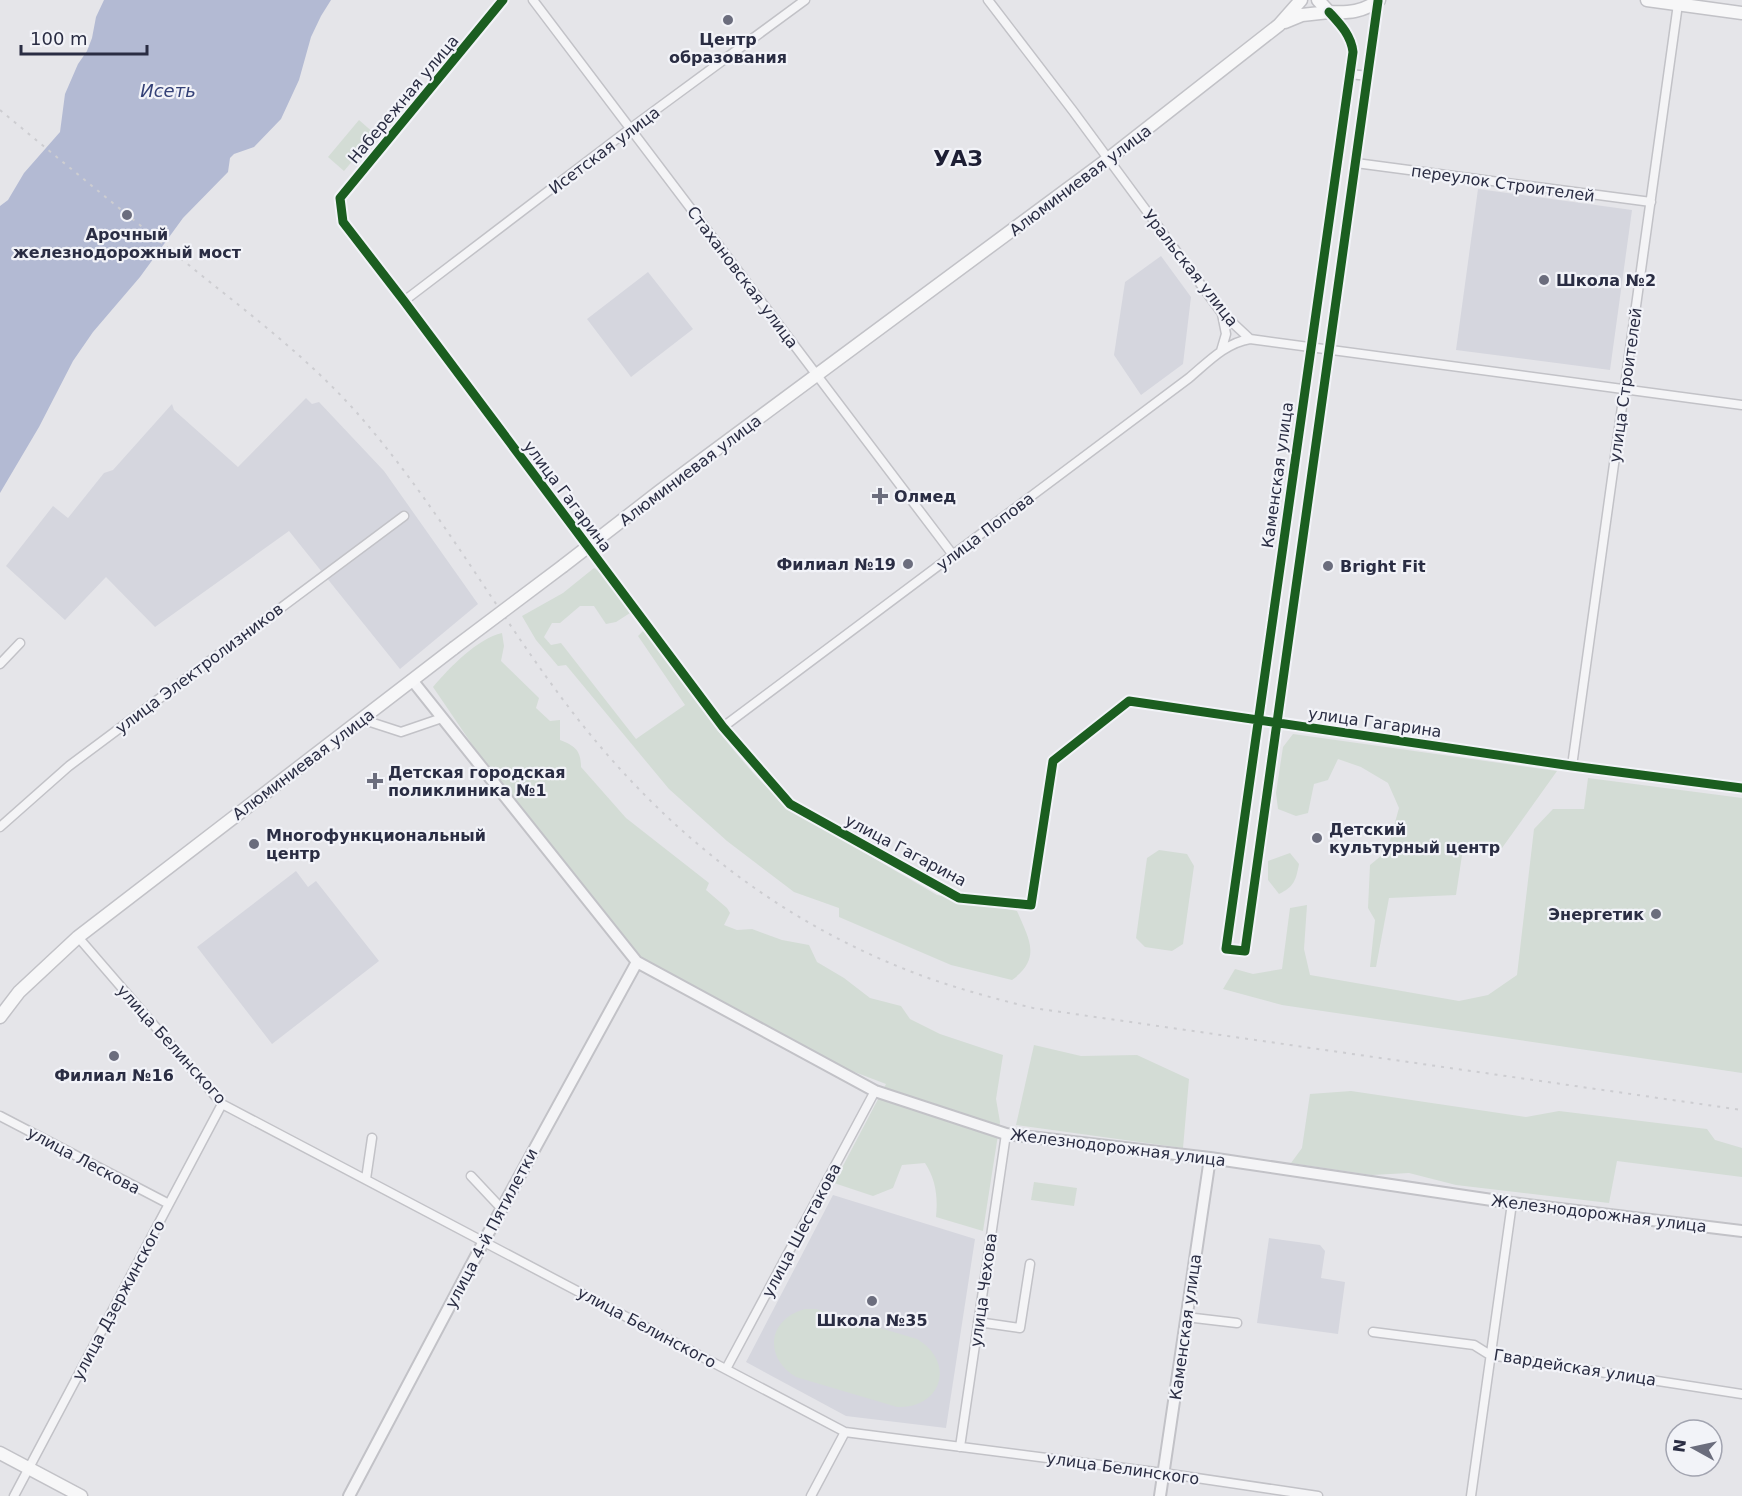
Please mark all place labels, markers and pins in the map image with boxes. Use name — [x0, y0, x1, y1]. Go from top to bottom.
marker: Центр образования — [721, 13, 735, 27]
place label: Центр образования — [669, 30, 787, 67]
marker: Арочный железнодорожный мост — [120, 208, 134, 222]
place label: Арочный железнодорожный мост — [13, 225, 242, 262]
place label: Школа №2 — [1556, 271, 1656, 290]
marker: Школа №2 — [1537, 273, 1551, 287]
marker: Олмед — [871, 487, 889, 505]
place label: Олмед — [894, 487, 956, 506]
place label: Филиал №19 — [776, 555, 896, 574]
marker: Филиал №19 — [901, 557, 915, 571]
place label: Bright Fit — [1340, 557, 1426, 576]
marker: Bright Fit — [1321, 559, 1335, 573]
place label: Детская городская поликлиника №1 — [388, 763, 566, 800]
marker: Детская городская поликлиника №1 — [366, 772, 384, 790]
place label: Детский культурный центр — [1329, 820, 1500, 857]
place label: Многофункциональный центр — [266, 826, 486, 863]
marker: Детский культурный центр — [1310, 831, 1324, 845]
marker: Многофункциональный центр — [247, 837, 261, 851]
place label: Энергетик — [1548, 905, 1644, 924]
marker: Энергетик — [1649, 907, 1663, 921]
marker: Филиал №16 — [107, 1049, 121, 1063]
place label: Филиал №16 — [54, 1066, 174, 1085]
marker: Школа №35 — [865, 1294, 879, 1308]
place label: Школа №35 — [816, 1311, 928, 1330]

